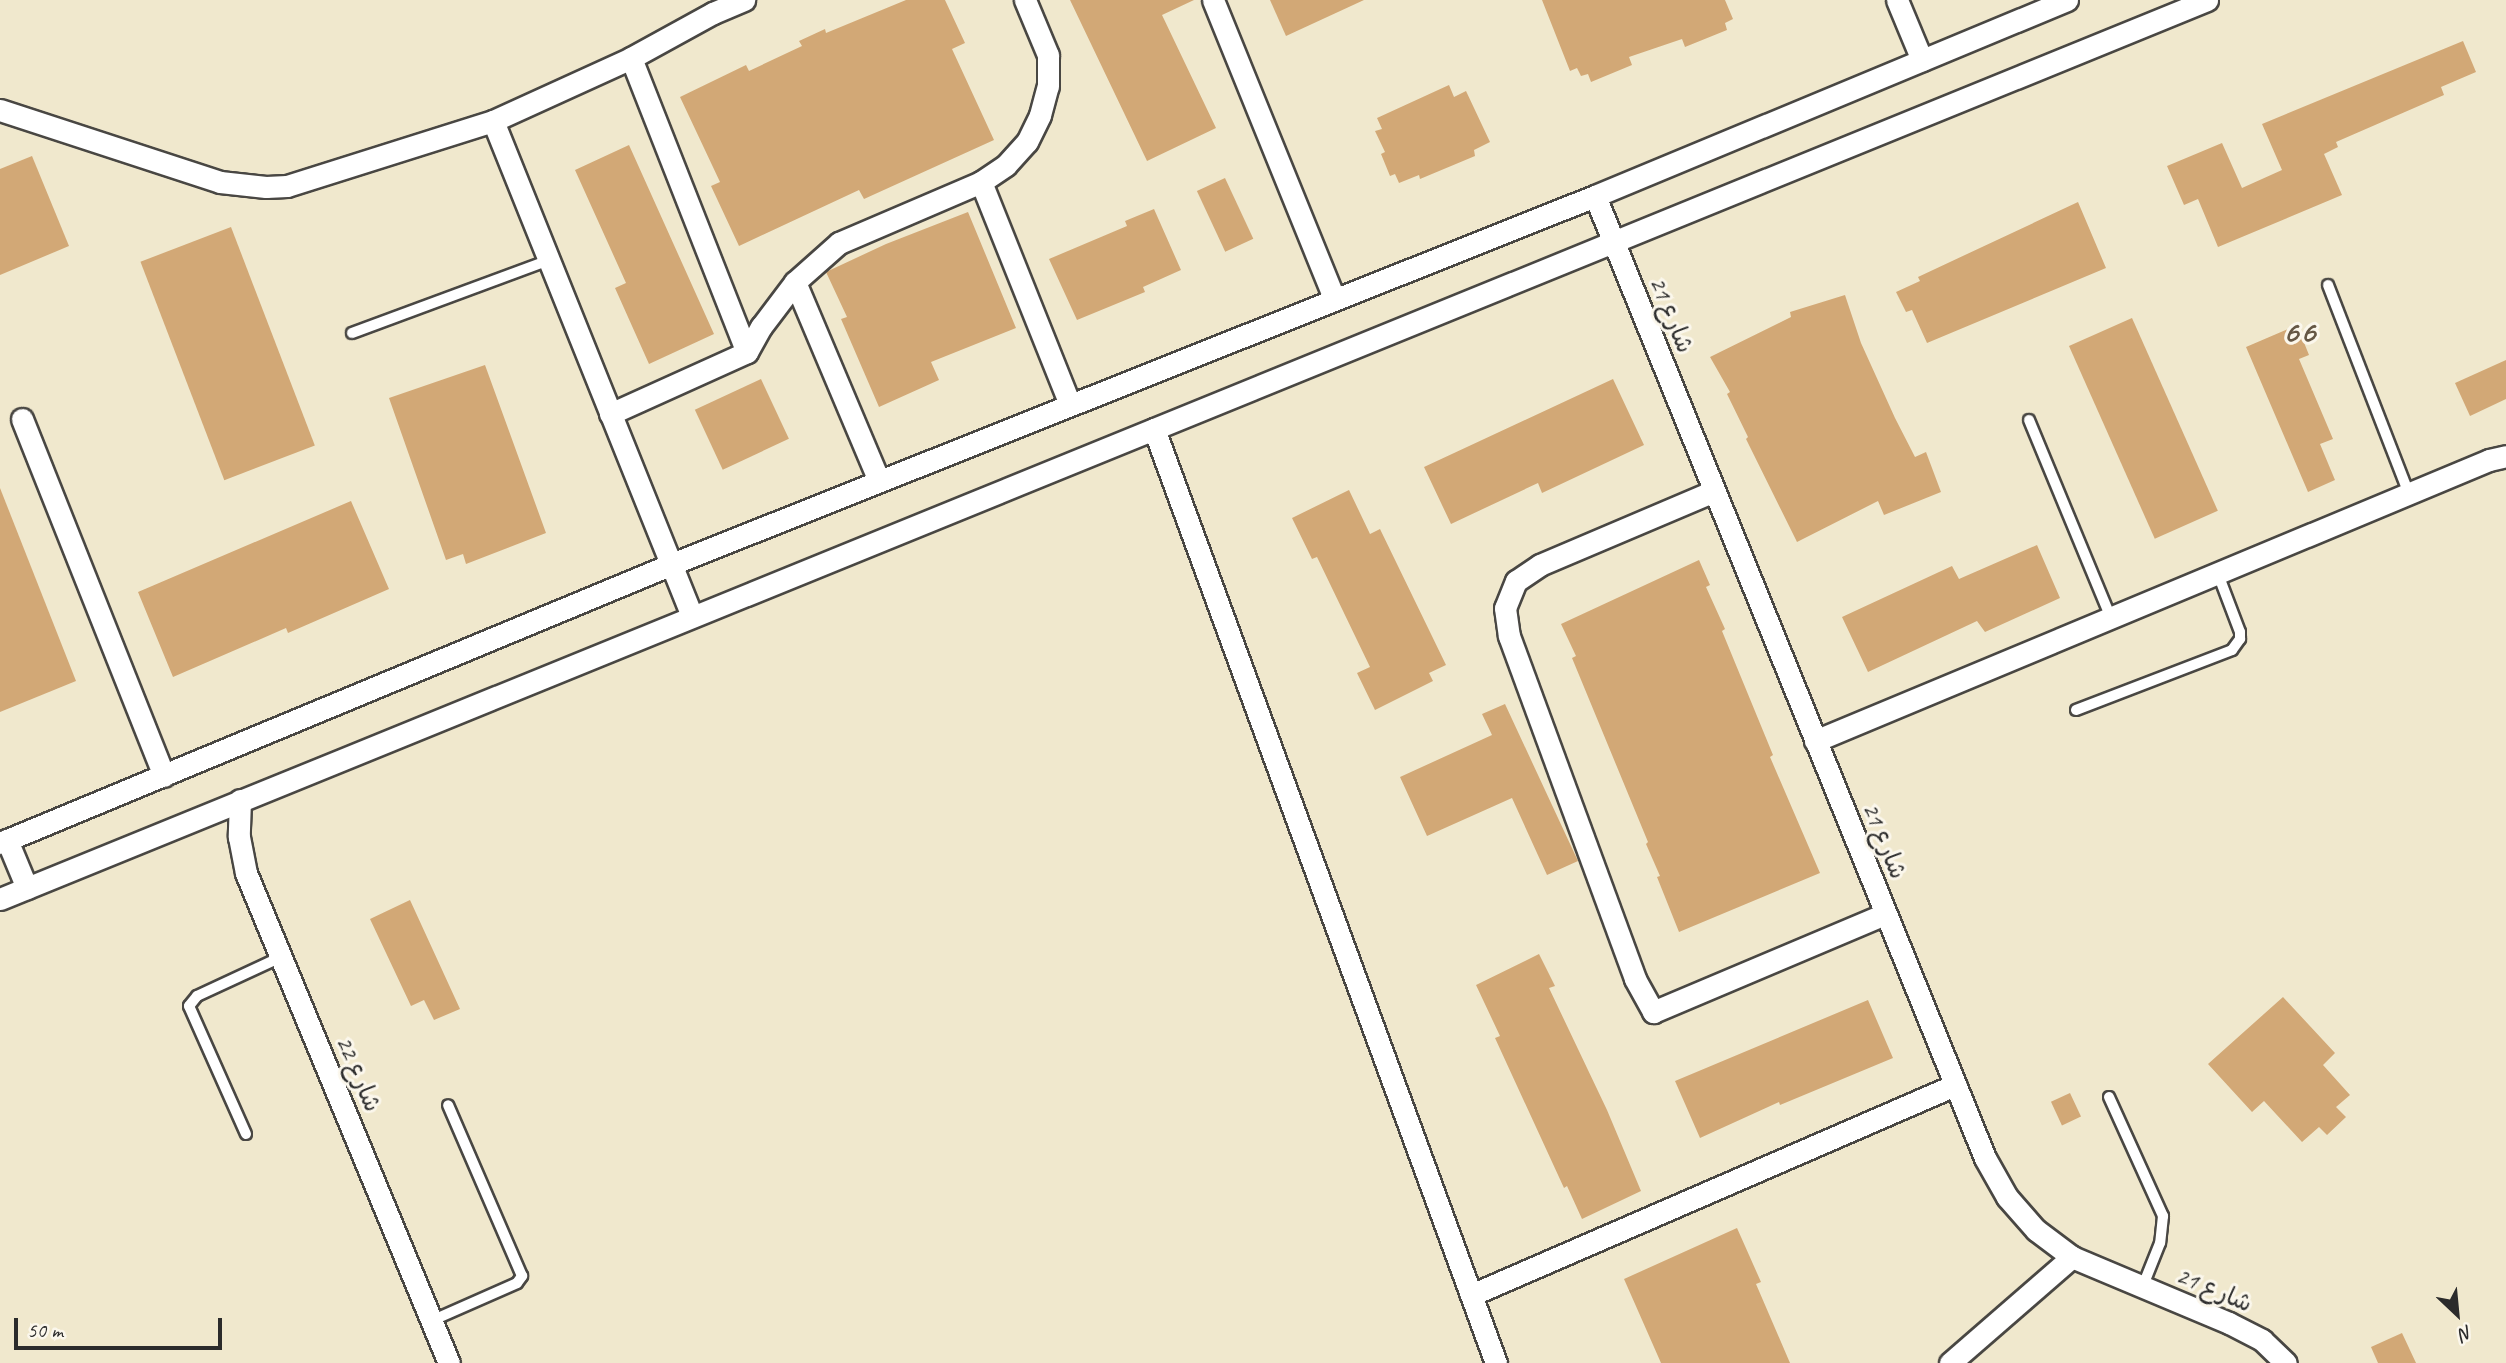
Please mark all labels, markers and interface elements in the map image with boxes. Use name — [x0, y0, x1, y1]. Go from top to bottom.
street label: شارع 21 — [1643, 273, 1699, 357]
district label: 66 — [2283, 313, 2317, 351]
street label: شارع 21 — [1856, 799, 1912, 883]
street label: شارع 22 — [329, 1032, 387, 1116]
street label: شارع 21 — [2172, 1261, 2256, 1319]
north arrow — [2422, 1279, 2492, 1349]
scale bar — [18, 1304, 226, 1348]
text: 50 m — [27, 1317, 63, 1343]
text: N — [2456, 1320, 2477, 1346]

